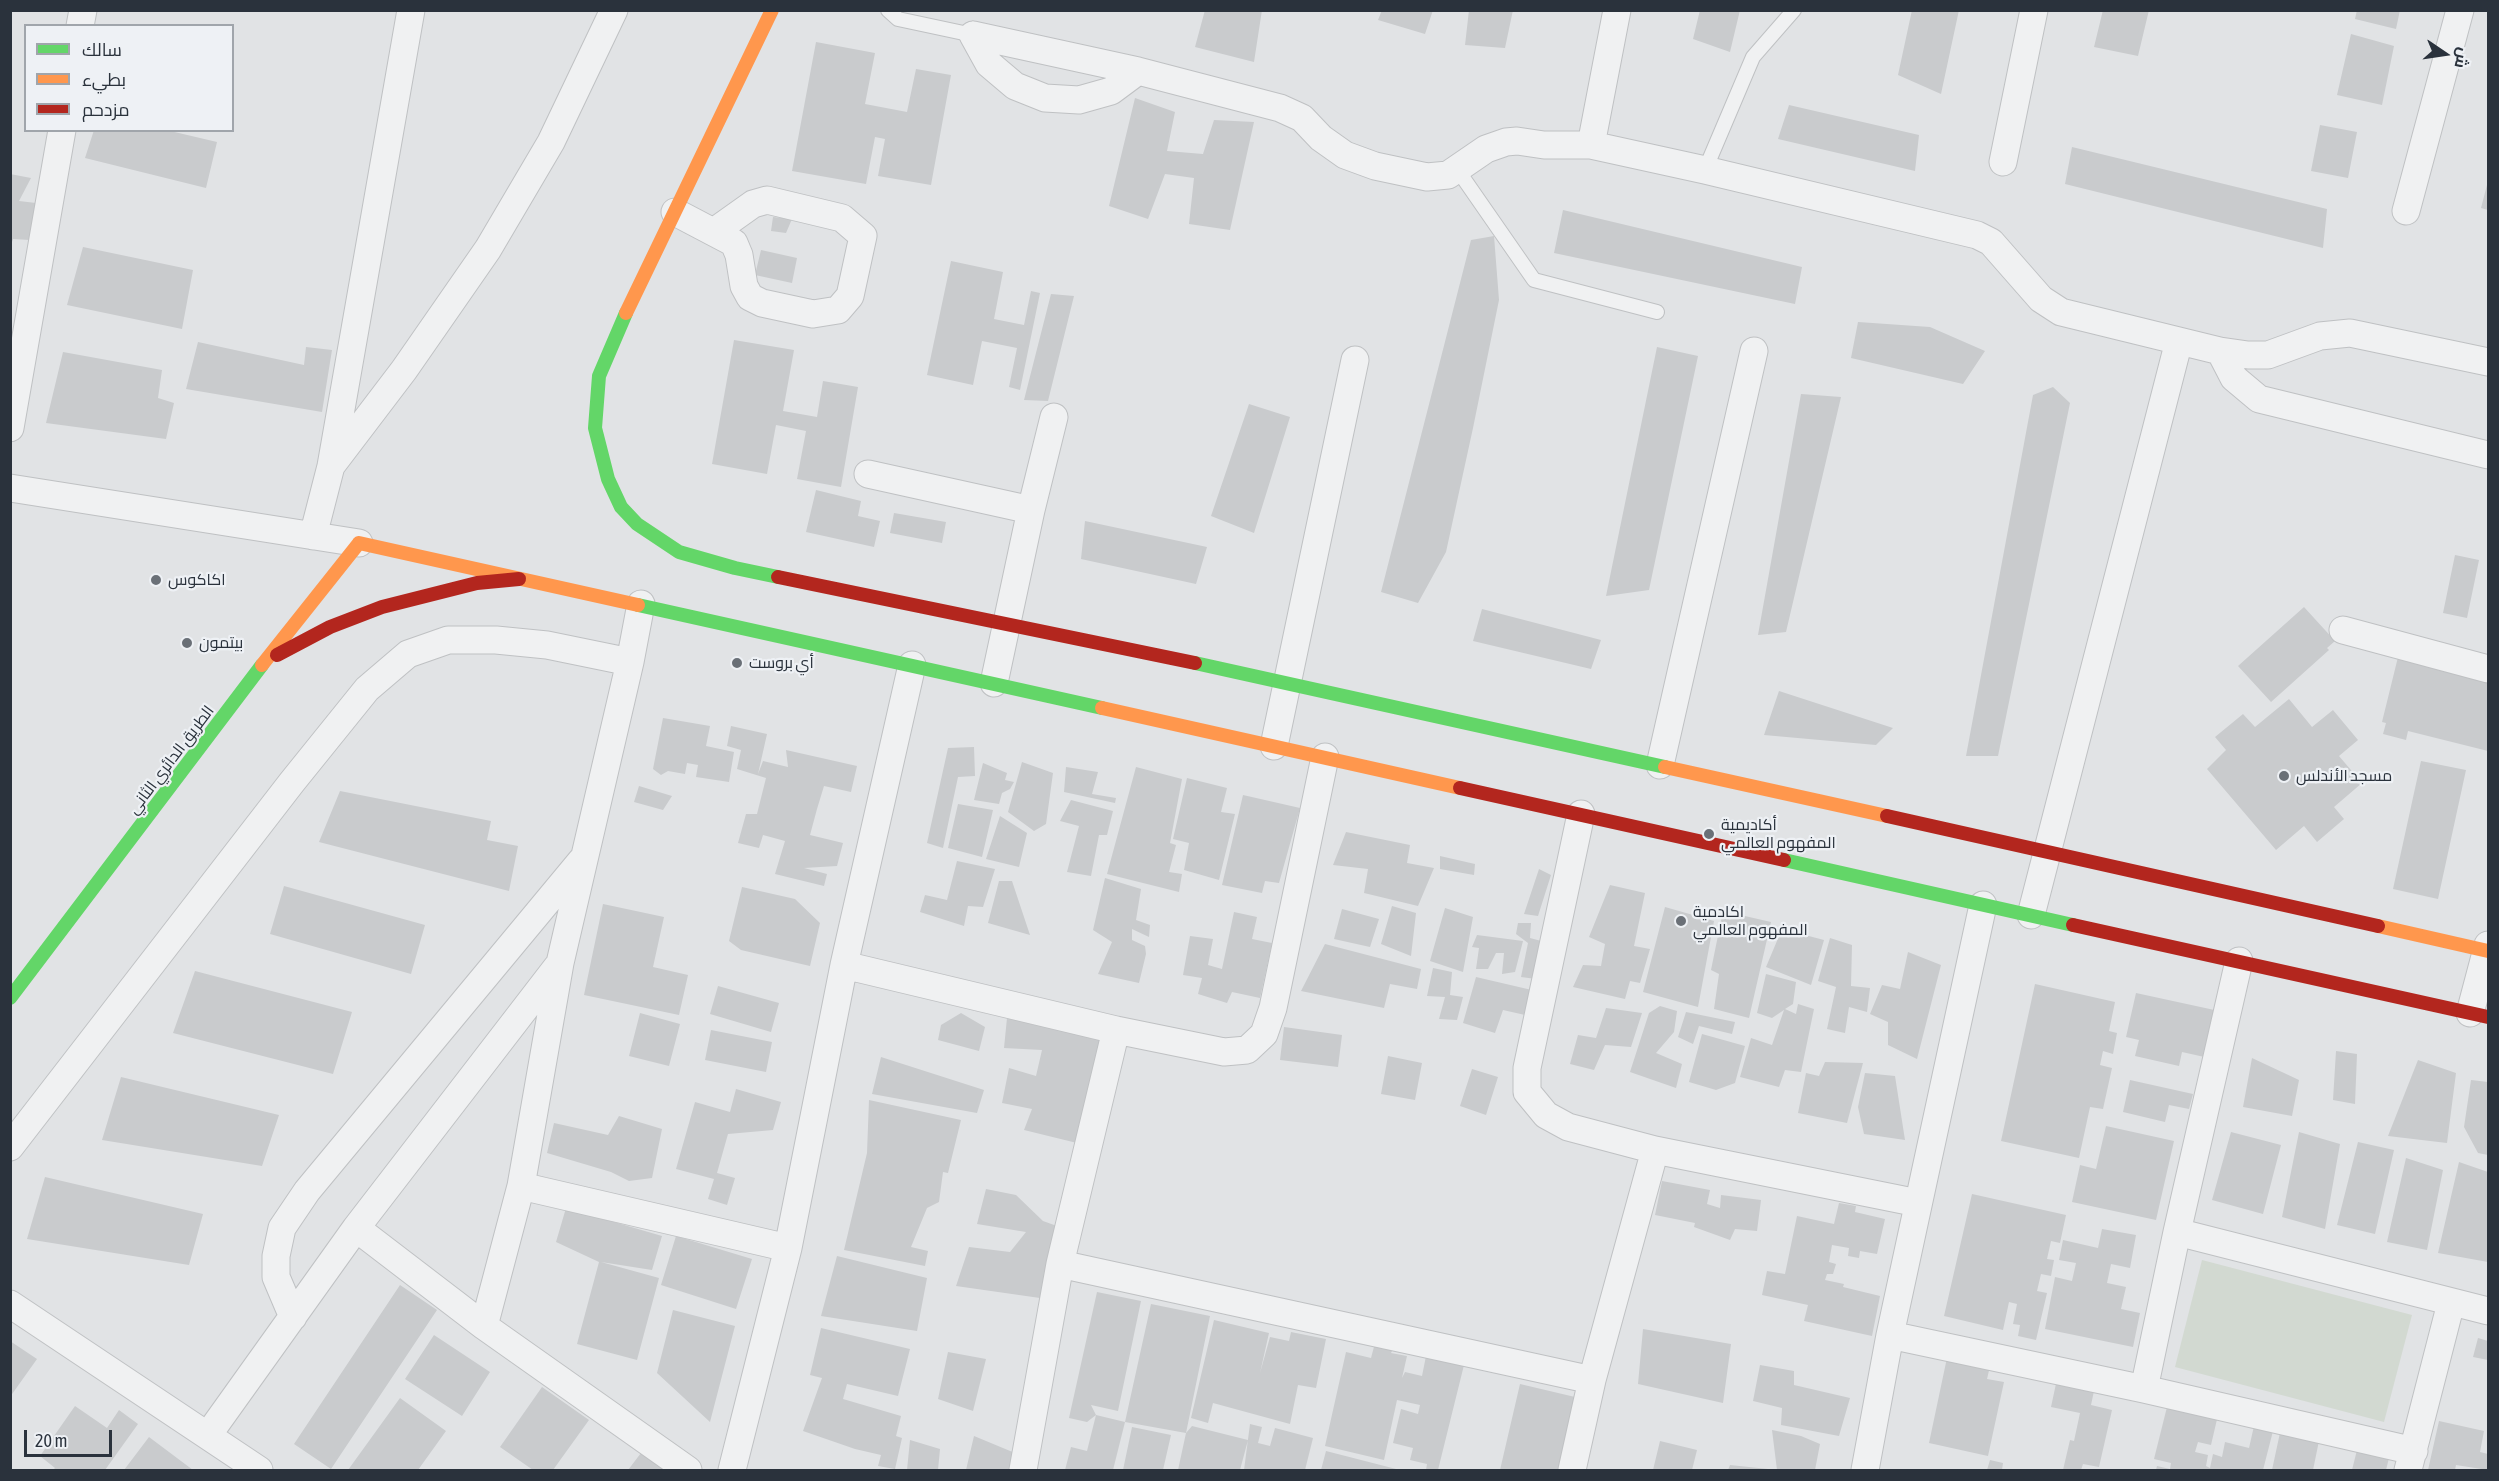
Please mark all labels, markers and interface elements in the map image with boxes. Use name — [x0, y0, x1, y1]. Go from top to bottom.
legend — [24, 24, 234, 132]
north arrow — [2415, 24, 2475, 84]
text: سالك — [82, 39, 122, 60]
text: ش — [2451, 46, 2474, 70]
text: بطيء — [82, 69, 126, 90]
text: مزدحم — [82, 99, 130, 120]
place label: اكاكوس — [168, 570, 226, 590]
marker: اكاكوس — [149, 573, 163, 587]
place label: بيتمون — [199, 633, 243, 653]
marker: بيتمون — [180, 636, 194, 650]
place label: أي بروست — [749, 653, 814, 673]
marker: أي بروست — [730, 656, 744, 670]
street label: الطريق الدائري الثاني — [124, 702, 218, 818]
place label: مسجد الأندلس — [2296, 766, 2392, 786]
marker: مسجد الأندلس — [2277, 769, 2291, 783]
place label: أكاديمية المفهوم العالمي — [1721, 815, 1836, 853]
marker: أكاديمية المفهوم العالمي — [1702, 827, 1716, 841]
place label: اكادمية المفهوم العالمي — [1693, 902, 1808, 940]
marker: اكادمية المفهوم العالمي — [1674, 914, 1688, 928]
scale bar — [27, 1418, 116, 1456]
text: 20 m — [35, 1430, 67, 1451]

